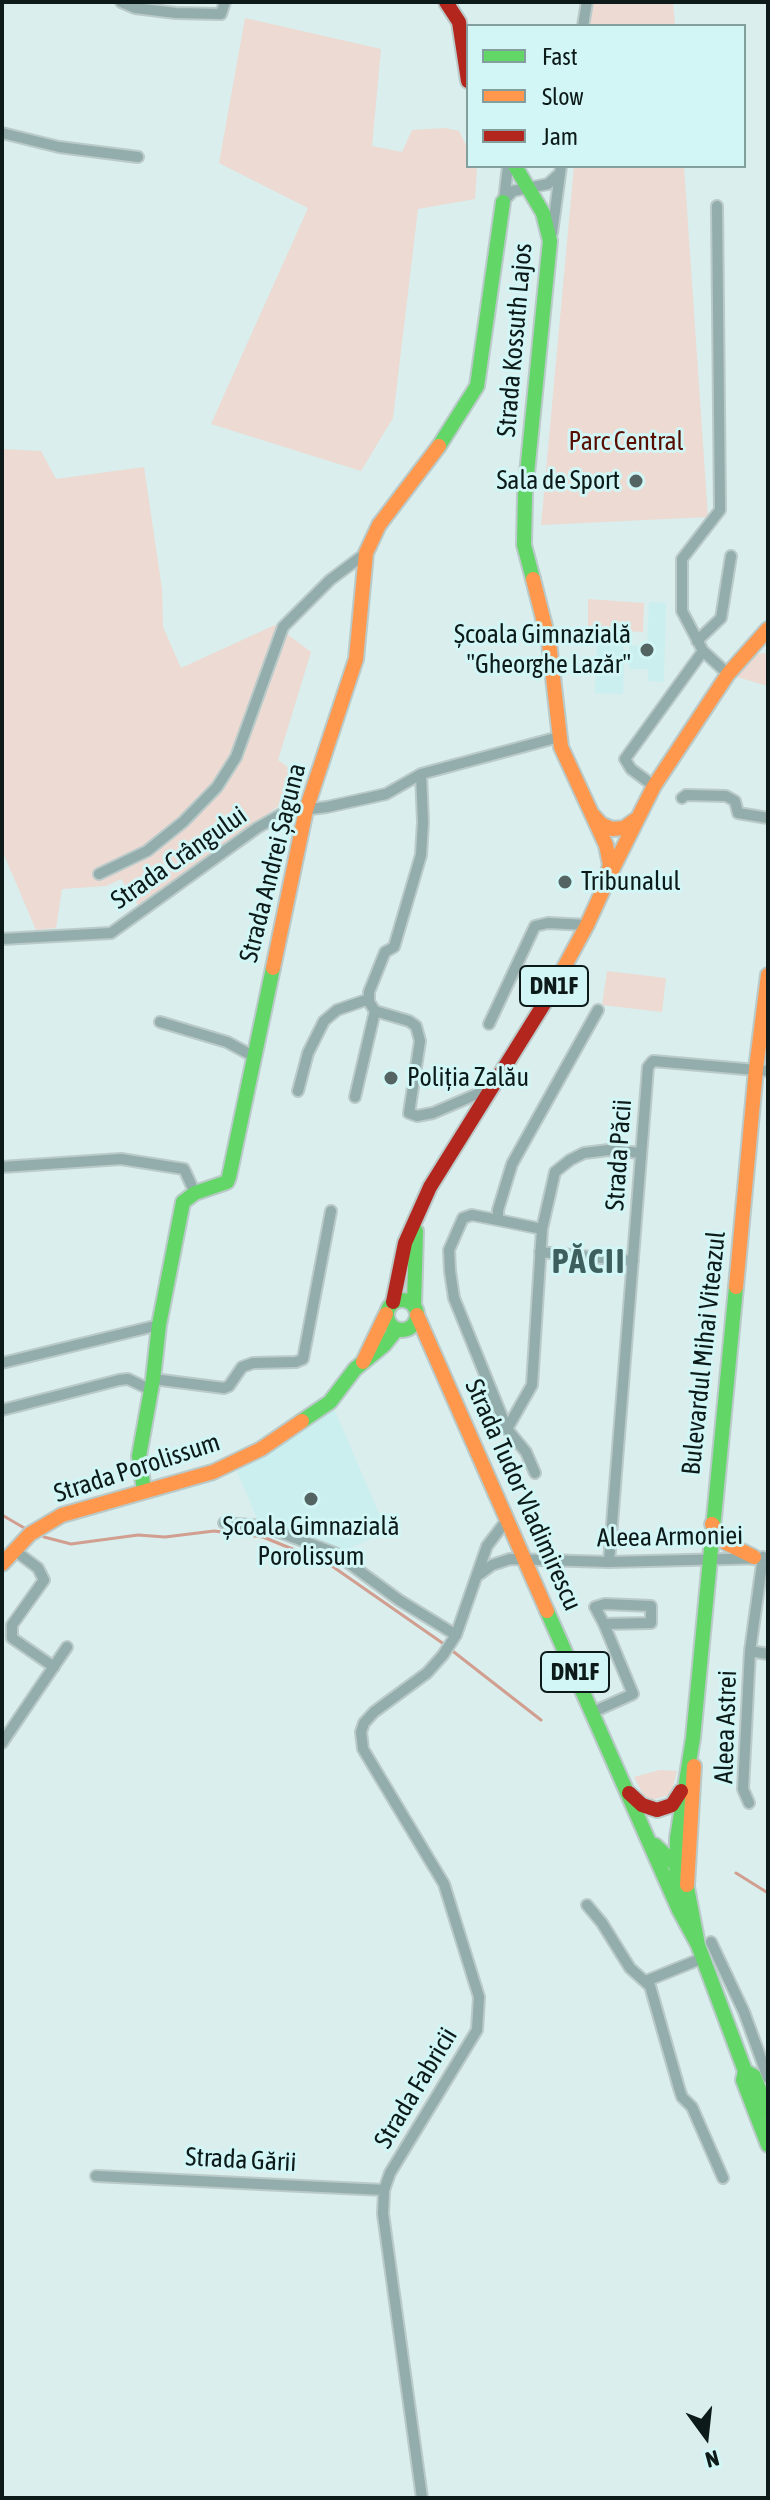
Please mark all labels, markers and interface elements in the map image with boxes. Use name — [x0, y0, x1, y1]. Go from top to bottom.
legend — [466, 24, 746, 168]
text: Fast — [542, 43, 578, 70]
text: Slow — [542, 83, 584, 110]
text: Jam — [542, 123, 578, 150]
street label: Strada Kossuth Lajos — [491, 242, 539, 438]
park label: Parc Central — [569, 426, 683, 458]
place label: Sala de Sport — [496, 465, 620, 497]
marker: Sala de Sport — [627, 472, 645, 490]
place label: Școala Gimnazială "Gheorghe Lazăr" — [454, 619, 631, 680]
marker: Școala Gimnazială "Gheorghe Lazăr" — [638, 641, 656, 659]
street label: Strada Andrei Șaguna — [233, 760, 313, 966]
street label: Strada Crângului — [105, 800, 253, 916]
place label: Tribunalul — [581, 866, 680, 898]
marker: Tribunalul — [556, 873, 574, 891]
road number: DN1F — [520, 966, 588, 1006]
place label: Poliția Zalău — [407, 1062, 529, 1094]
marker: Poliția Zalău — [382, 1069, 400, 1087]
street label: Strada Păcii — [600, 1098, 638, 1212]
street label: Bulevardul Mihai Viteazul — [676, 1230, 732, 1476]
district label: PĂCII — [552, 1242, 626, 1282]
street label: Strada Tudor Vladimirescu — [458, 1375, 588, 1615]
street label: Strada Porolissum — [50, 1426, 224, 1510]
marker: Școala Gimnazială Porolissum — [302, 1490, 320, 1508]
place label: Școala Gimnazială Porolissum — [223, 1511, 399, 1572]
street label: Aleea Armoniei — [597, 1520, 743, 1554]
road number: DN1F — [541, 1652, 609, 1692]
street label: Aleea Astrei — [708, 1670, 744, 1784]
street label: Strada Fabricii — [368, 2022, 464, 2154]
street label: Strada Gării — [185, 2142, 297, 2178]
north arrow — [666, 2396, 746, 2476]
text: N — [703, 2445, 722, 2473]

